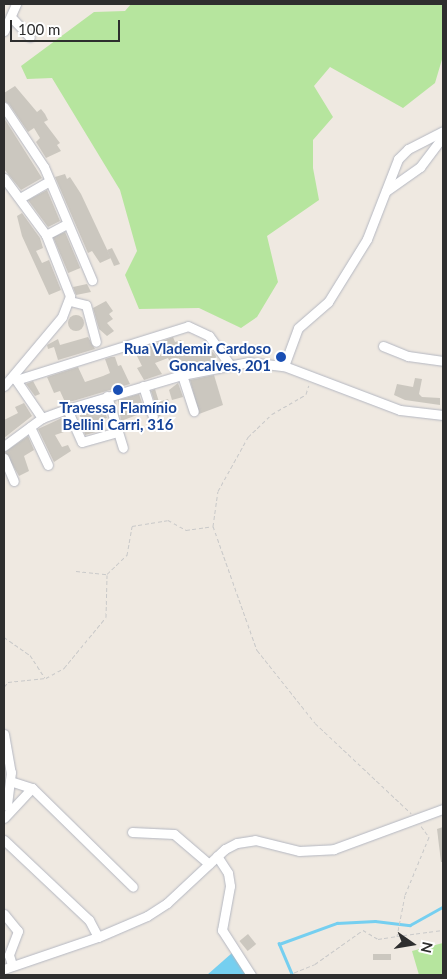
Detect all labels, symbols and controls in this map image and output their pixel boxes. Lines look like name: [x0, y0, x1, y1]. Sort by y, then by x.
scale bar: [12, 10, 122, 42]
text: 100 m: [18, 20, 60, 38]
place label: Rua Vlademir Cardoso Goncalves, 201: [123, 339, 271, 374]
marker: Rua Vlademir Cardoso Goncalves, 201: [275, 351, 287, 363]
marker: Travessa Flamínio Bellini Carri, 316: [112, 384, 124, 396]
place label: Travessa Flamínio Bellini Carri, 316: [59, 398, 177, 433]
north arrow: [387, 919, 437, 969]
text: N: [418, 940, 437, 955]

